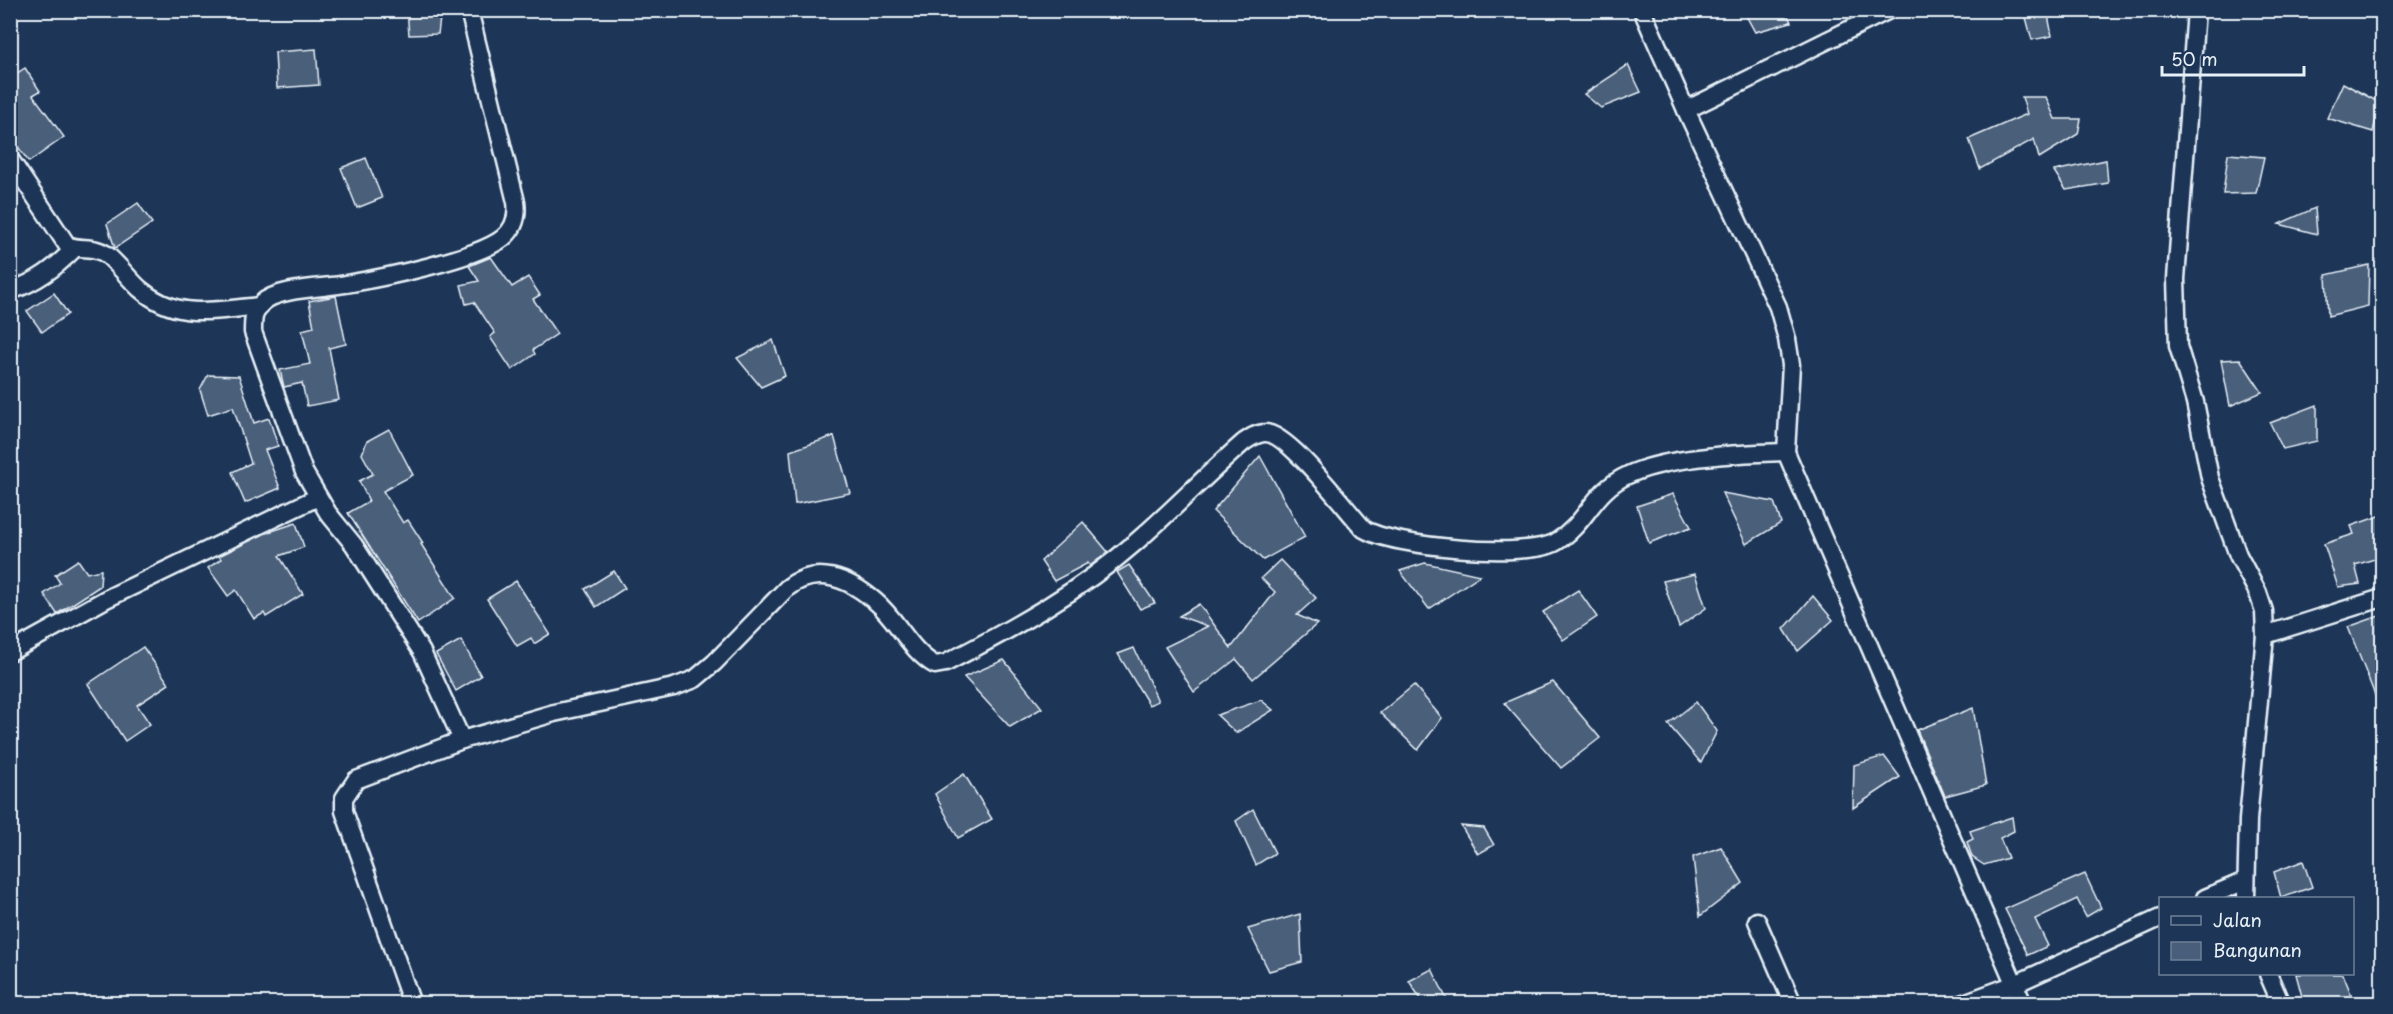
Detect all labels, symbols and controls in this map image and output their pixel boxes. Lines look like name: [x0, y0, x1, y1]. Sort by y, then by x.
scale bar: [2162, 39, 2304, 77]
text: 50 m: [2171, 45, 2218, 72]
legend: [2159, 897, 2354, 975]
text: Jalan: [2213, 906, 2262, 933]
text: Bangunan: [2213, 936, 2302, 963]

